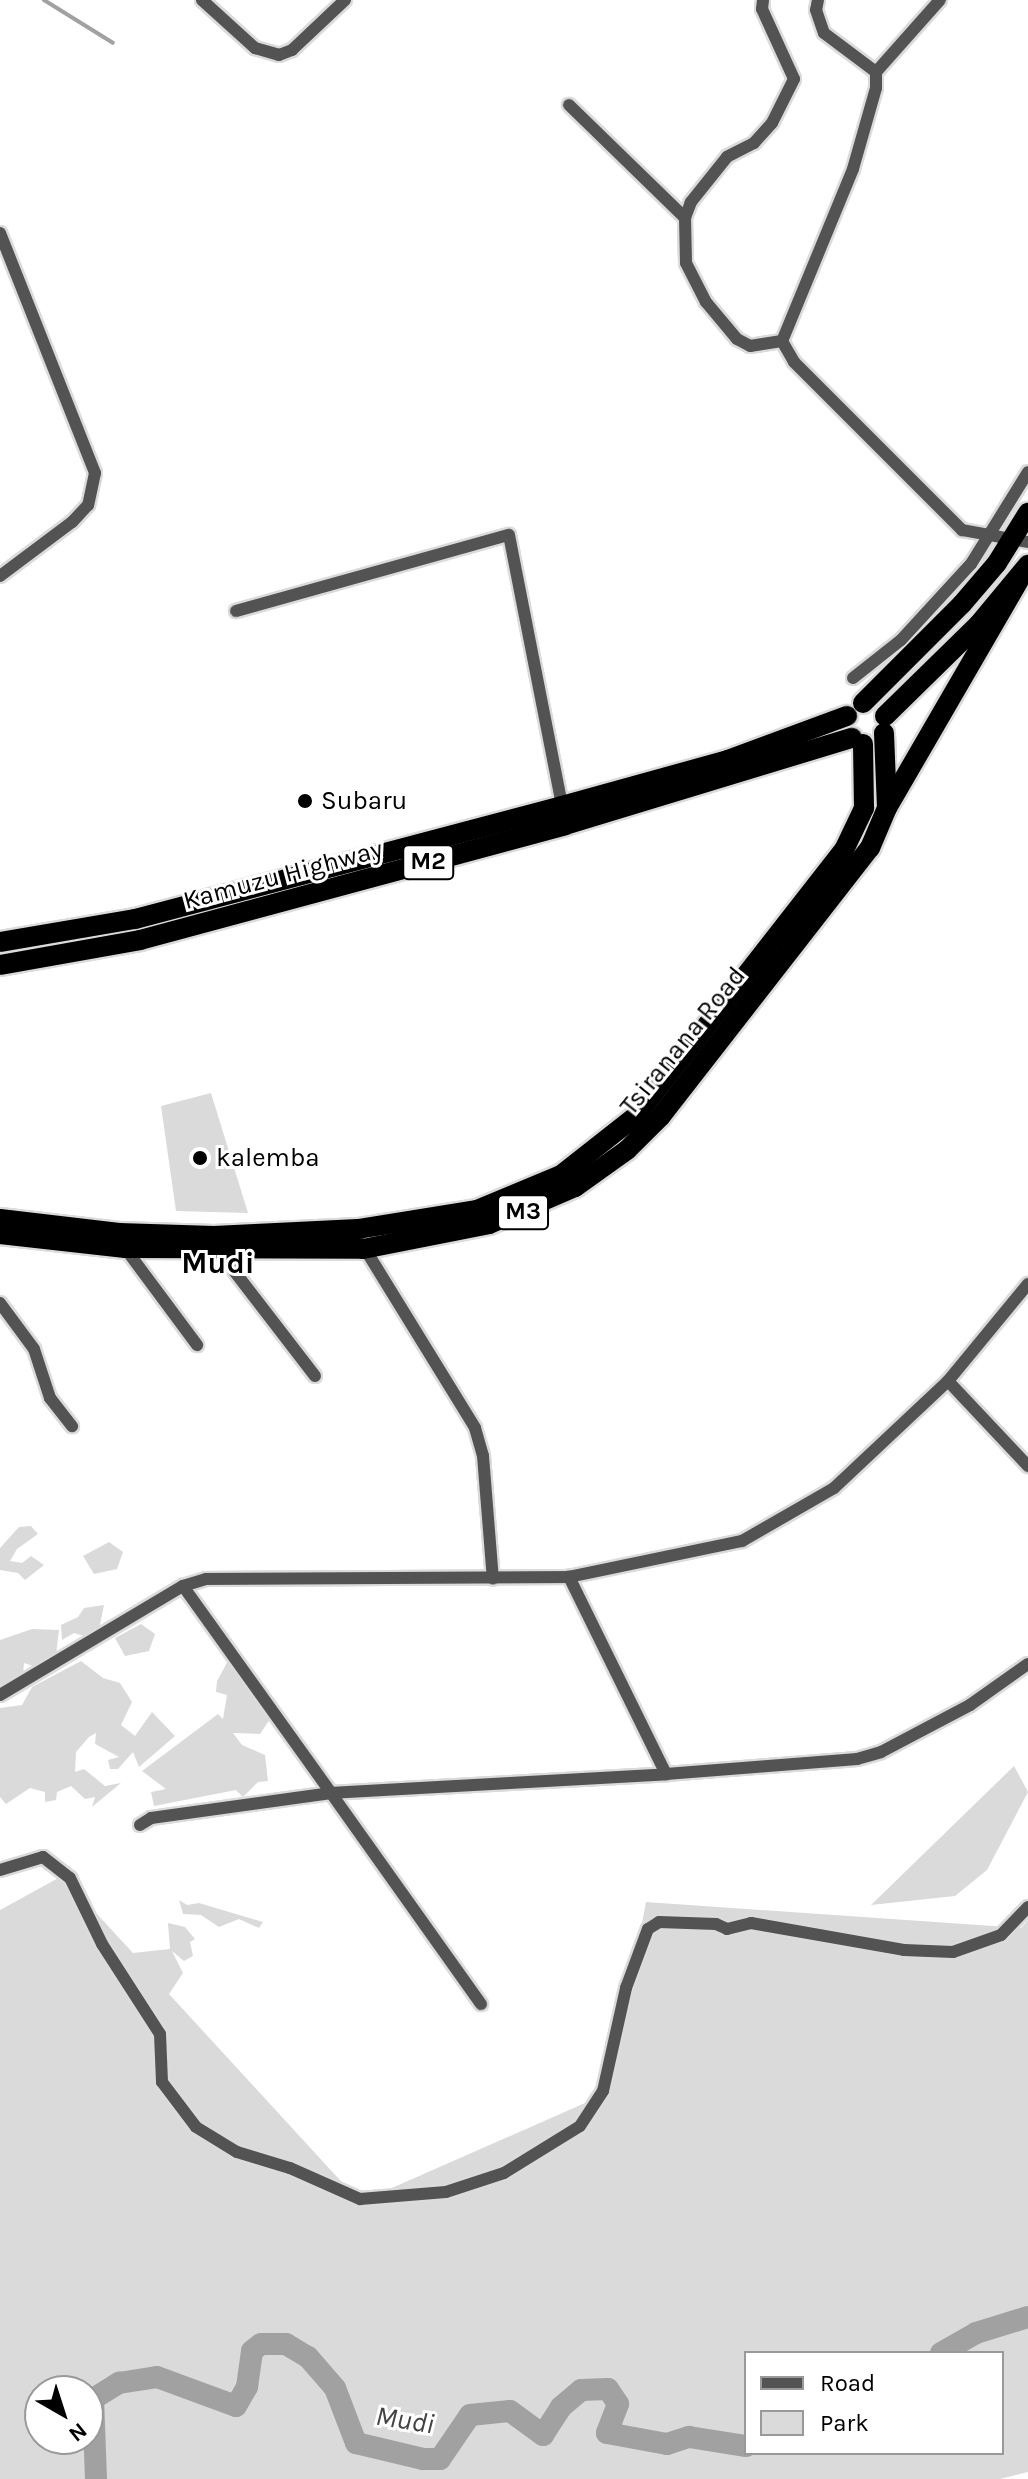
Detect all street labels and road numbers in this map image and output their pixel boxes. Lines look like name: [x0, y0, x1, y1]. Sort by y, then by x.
street label: Kamuzu Highway: [180, 833, 386, 917]
road number: M2: [402, 842, 454, 882]
street label: Tsiranana Road: [614, 961, 752, 1121]
road number: M3: [497, 1192, 549, 1232]

